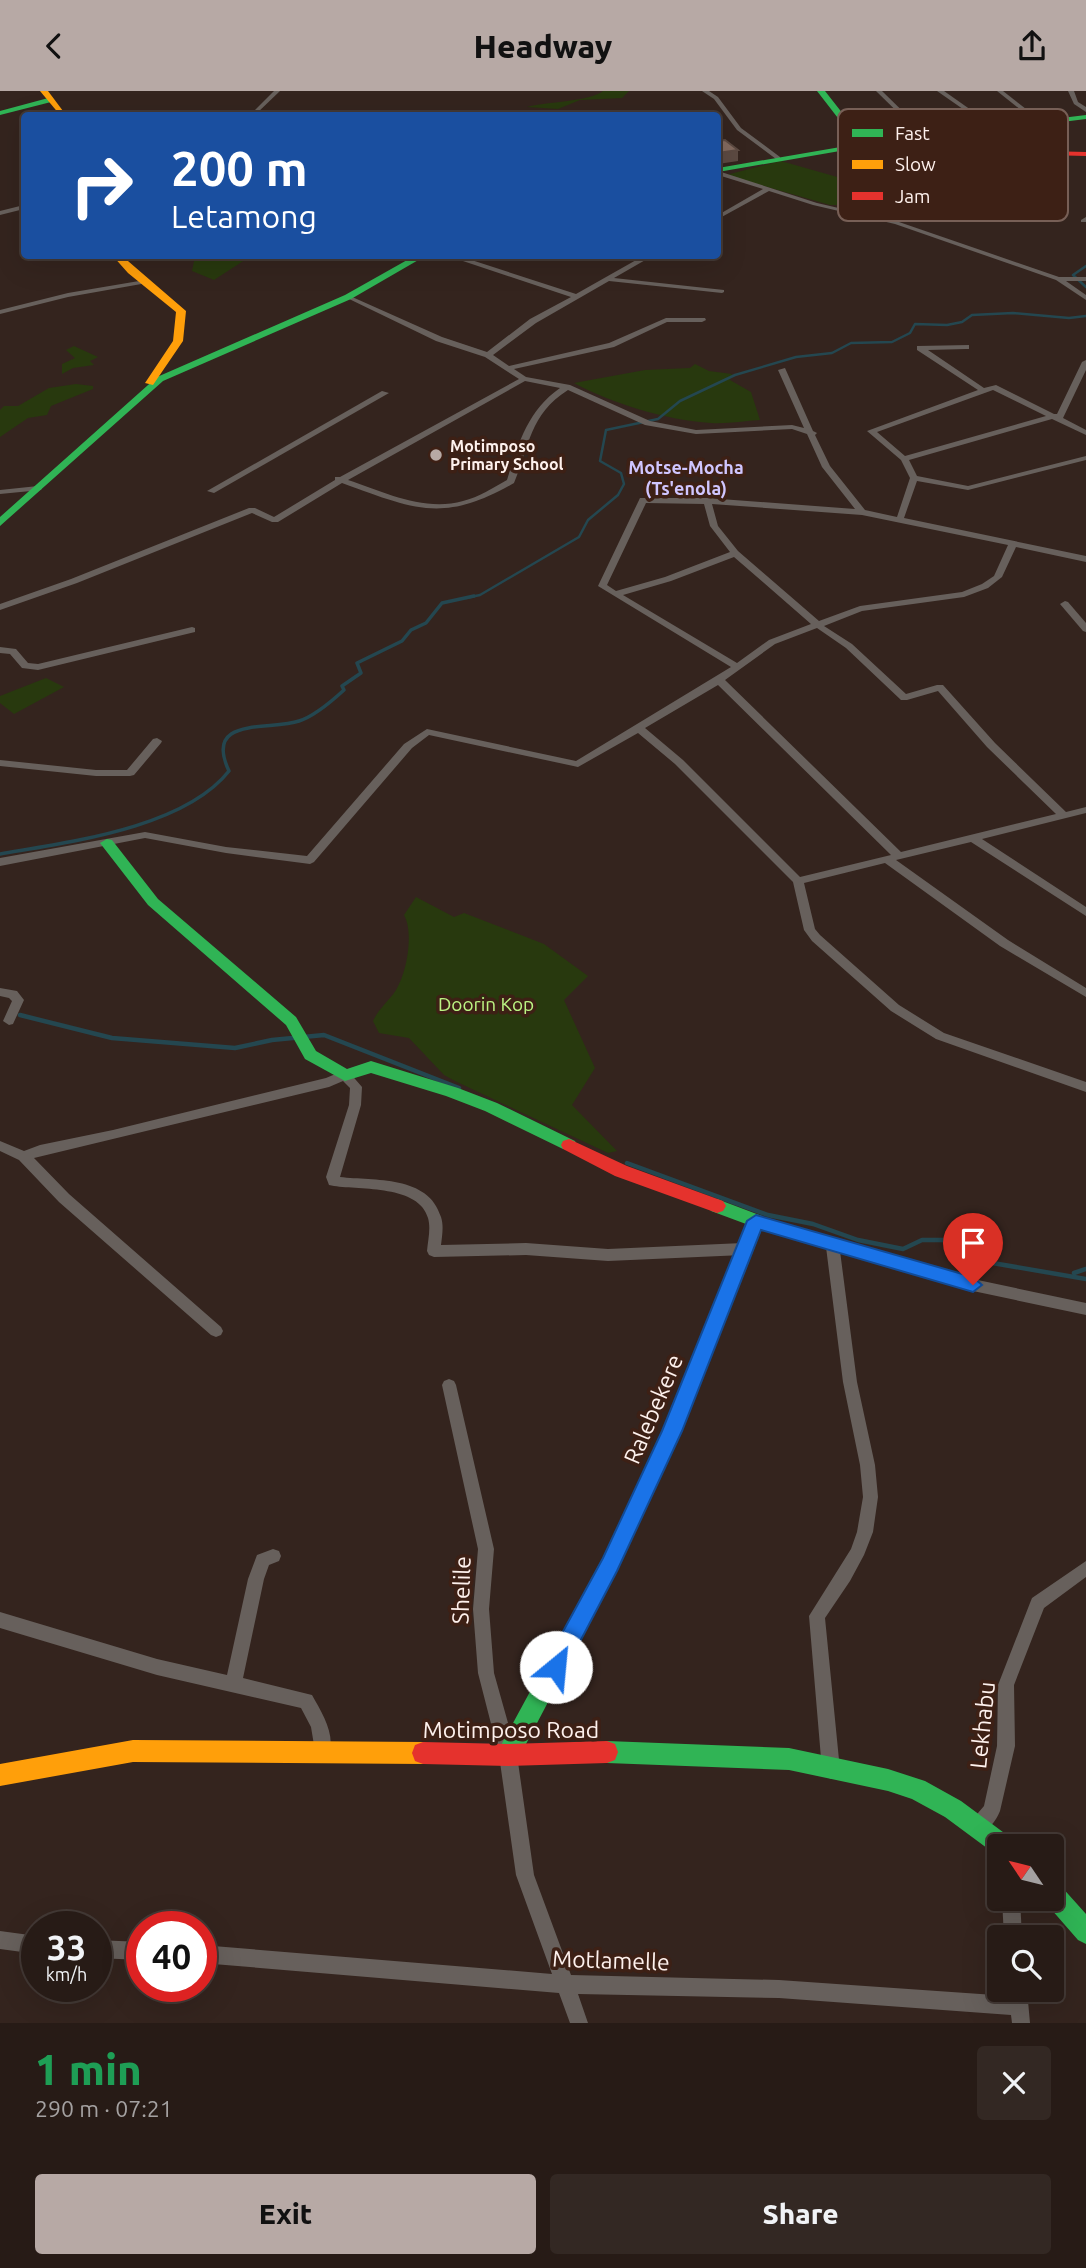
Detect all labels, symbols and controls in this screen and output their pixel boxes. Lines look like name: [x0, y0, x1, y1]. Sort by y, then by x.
icon: back: [35, 27, 73, 65]
icon: share: [1013, 27, 1051, 65]
text: Headway: [474, 28, 612, 64]
legend: [838, 109, 1068, 221]
text: Fast: [895, 122, 930, 144]
icon: right: [56, 140, 147, 231]
text: 200 m: [171, 140, 308, 195]
text: Slow: [895, 153, 936, 175]
text: Jam: [895, 185, 931, 207]
text: Letamong: [171, 198, 317, 234]
place label: Motimposo Primary School: [450, 437, 564, 473]
marker: Motimposo Primary School: [428, 447, 444, 463]
district label: Motse-Mocha (Ts'enola): [628, 457, 744, 499]
park label: Doorin Kop: [438, 993, 534, 1015]
pin: [943, 1213, 1003, 1285]
icon: arrive: [954, 1224, 992, 1262]
street label: Ralebekere: [619, 1351, 687, 1467]
street label: Shelile: [447, 1555, 475, 1625]
position arrow: [519, 1630, 593, 1704]
street label: Lekhabu: [965, 1680, 999, 1770]
street label: Motimposo Road: [423, 1717, 599, 1742]
north arrow: [987, 1834, 1064, 1911]
map controls: [987, 1834, 1064, 2002]
speed limit sign: 40: [126, 1911, 217, 2002]
button: search: [987, 1925, 1064, 2002]
text: 33: [47, 1927, 86, 1967]
street label: Motlamelle: [552, 1945, 670, 1975]
text: km/h: [46, 1964, 87, 1984]
text: 1 min: [35, 2046, 142, 2093]
button: close: [977, 2046, 1051, 2120]
text: 290 m · 07:21: [35, 2096, 173, 2121]
button: Exit: [35, 2174, 536, 2254]
button: Share: [550, 2174, 1051, 2254]

